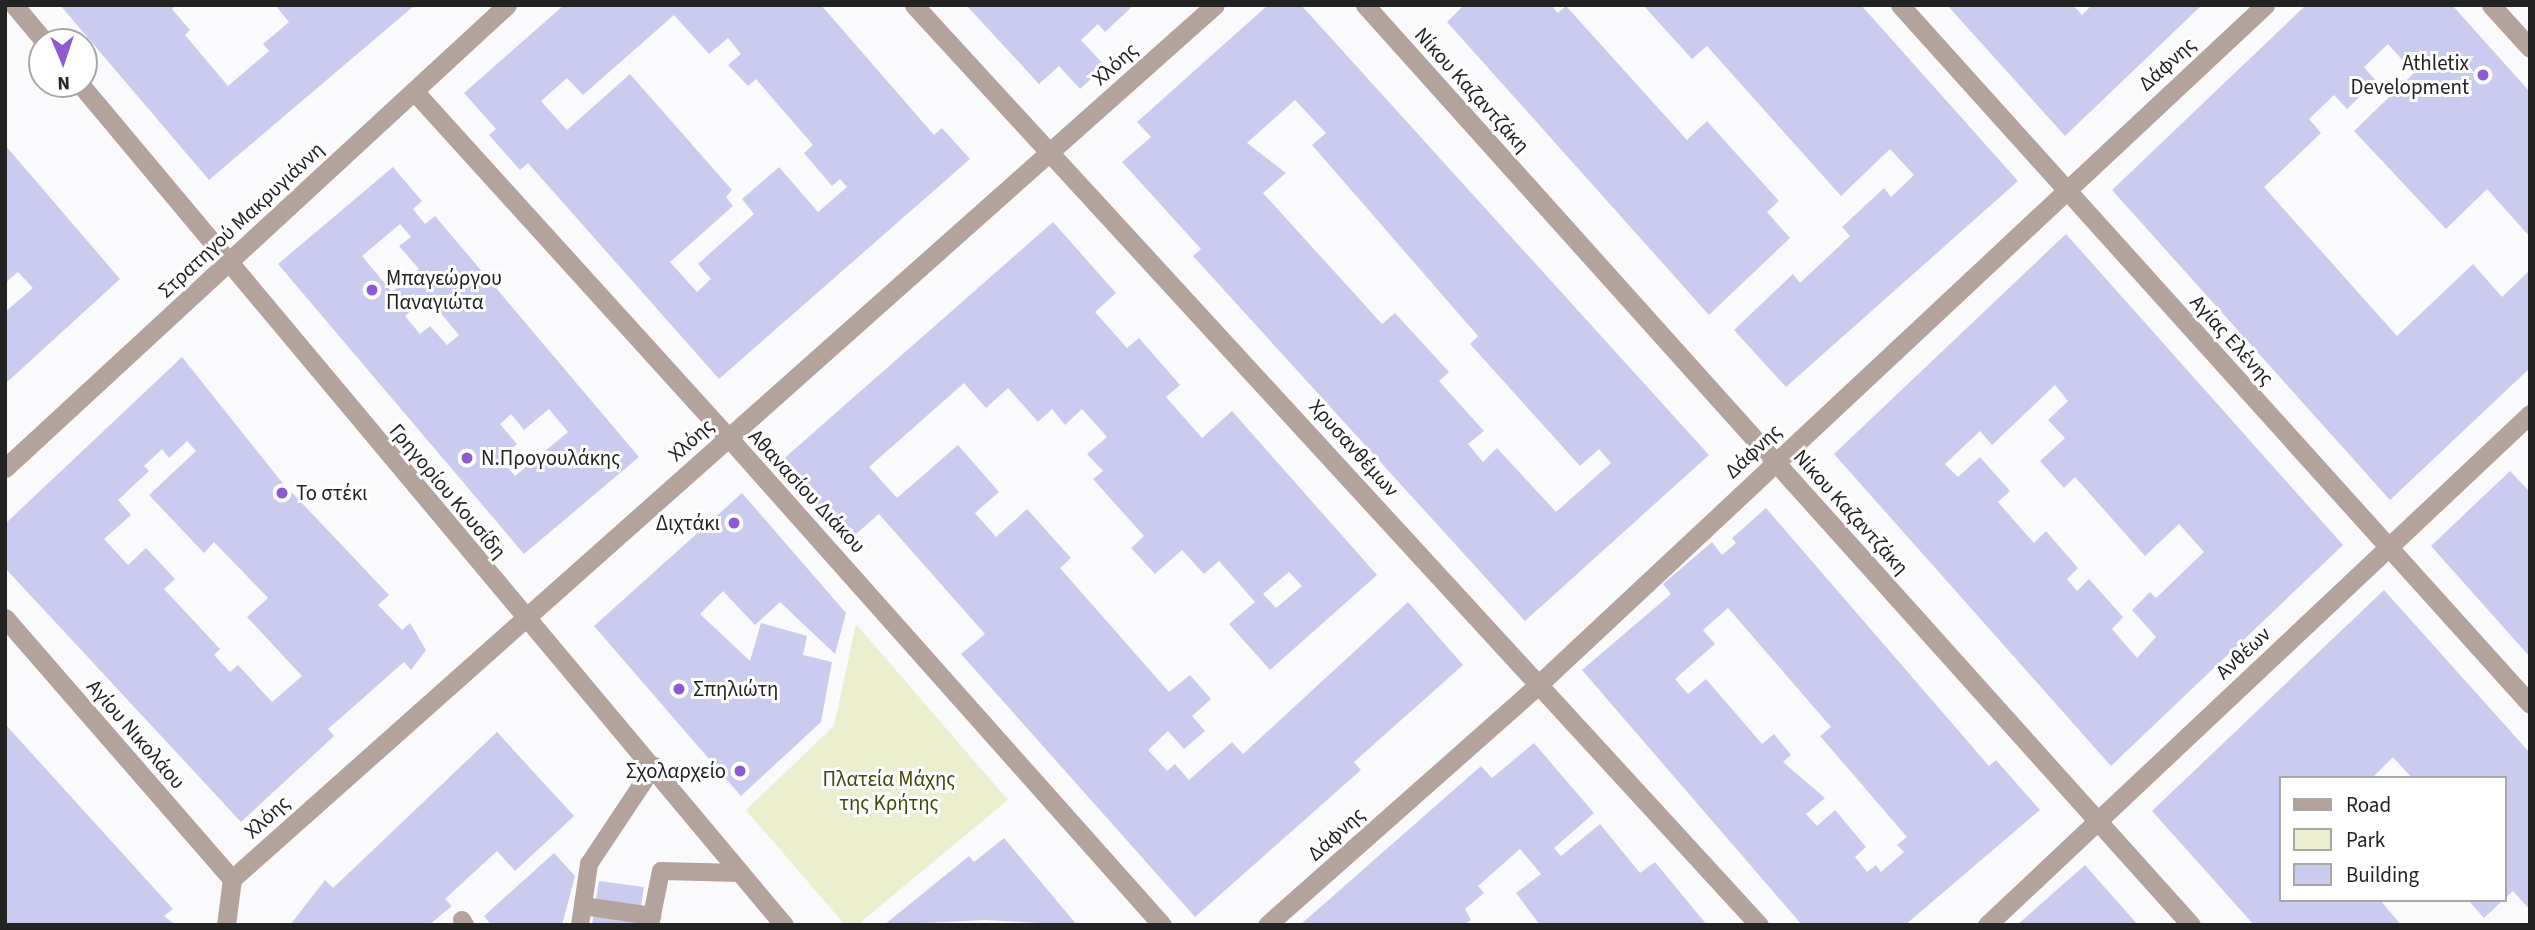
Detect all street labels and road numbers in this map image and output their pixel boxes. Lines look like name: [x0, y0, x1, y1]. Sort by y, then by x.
street label: Νίκου Καζαντζάκη: [1409, 22, 1535, 158]
street label: Δάφνης: [2133, 32, 2201, 96]
street label: Χλόης: [1087, 37, 1143, 91]
street label: Στρατηγού Μακρυγιάννη: [153, 137, 329, 303]
street label: Αγίας Ελένης: [2185, 290, 2279, 390]
street label: Χρυσανθέμων: [1304, 394, 1404, 502]
street label: Χλόης: [663, 413, 719, 467]
street label: Γρηγορίου Κουσίδη: [384, 418, 512, 564]
street label: Δάφνης: [1719, 418, 1787, 484]
street label: Αθανασίου Διάκου: [743, 424, 871, 558]
street label: Νίκου Καζαντζάκη: [1788, 444, 1914, 580]
street label: Ανθέων: [2210, 621, 2276, 685]
street label: Αγίου Νικολάου: [82, 674, 190, 794]
street label: Χλόης: [239, 790, 295, 844]
street label: Δάφνης: [1302, 802, 1370, 866]

